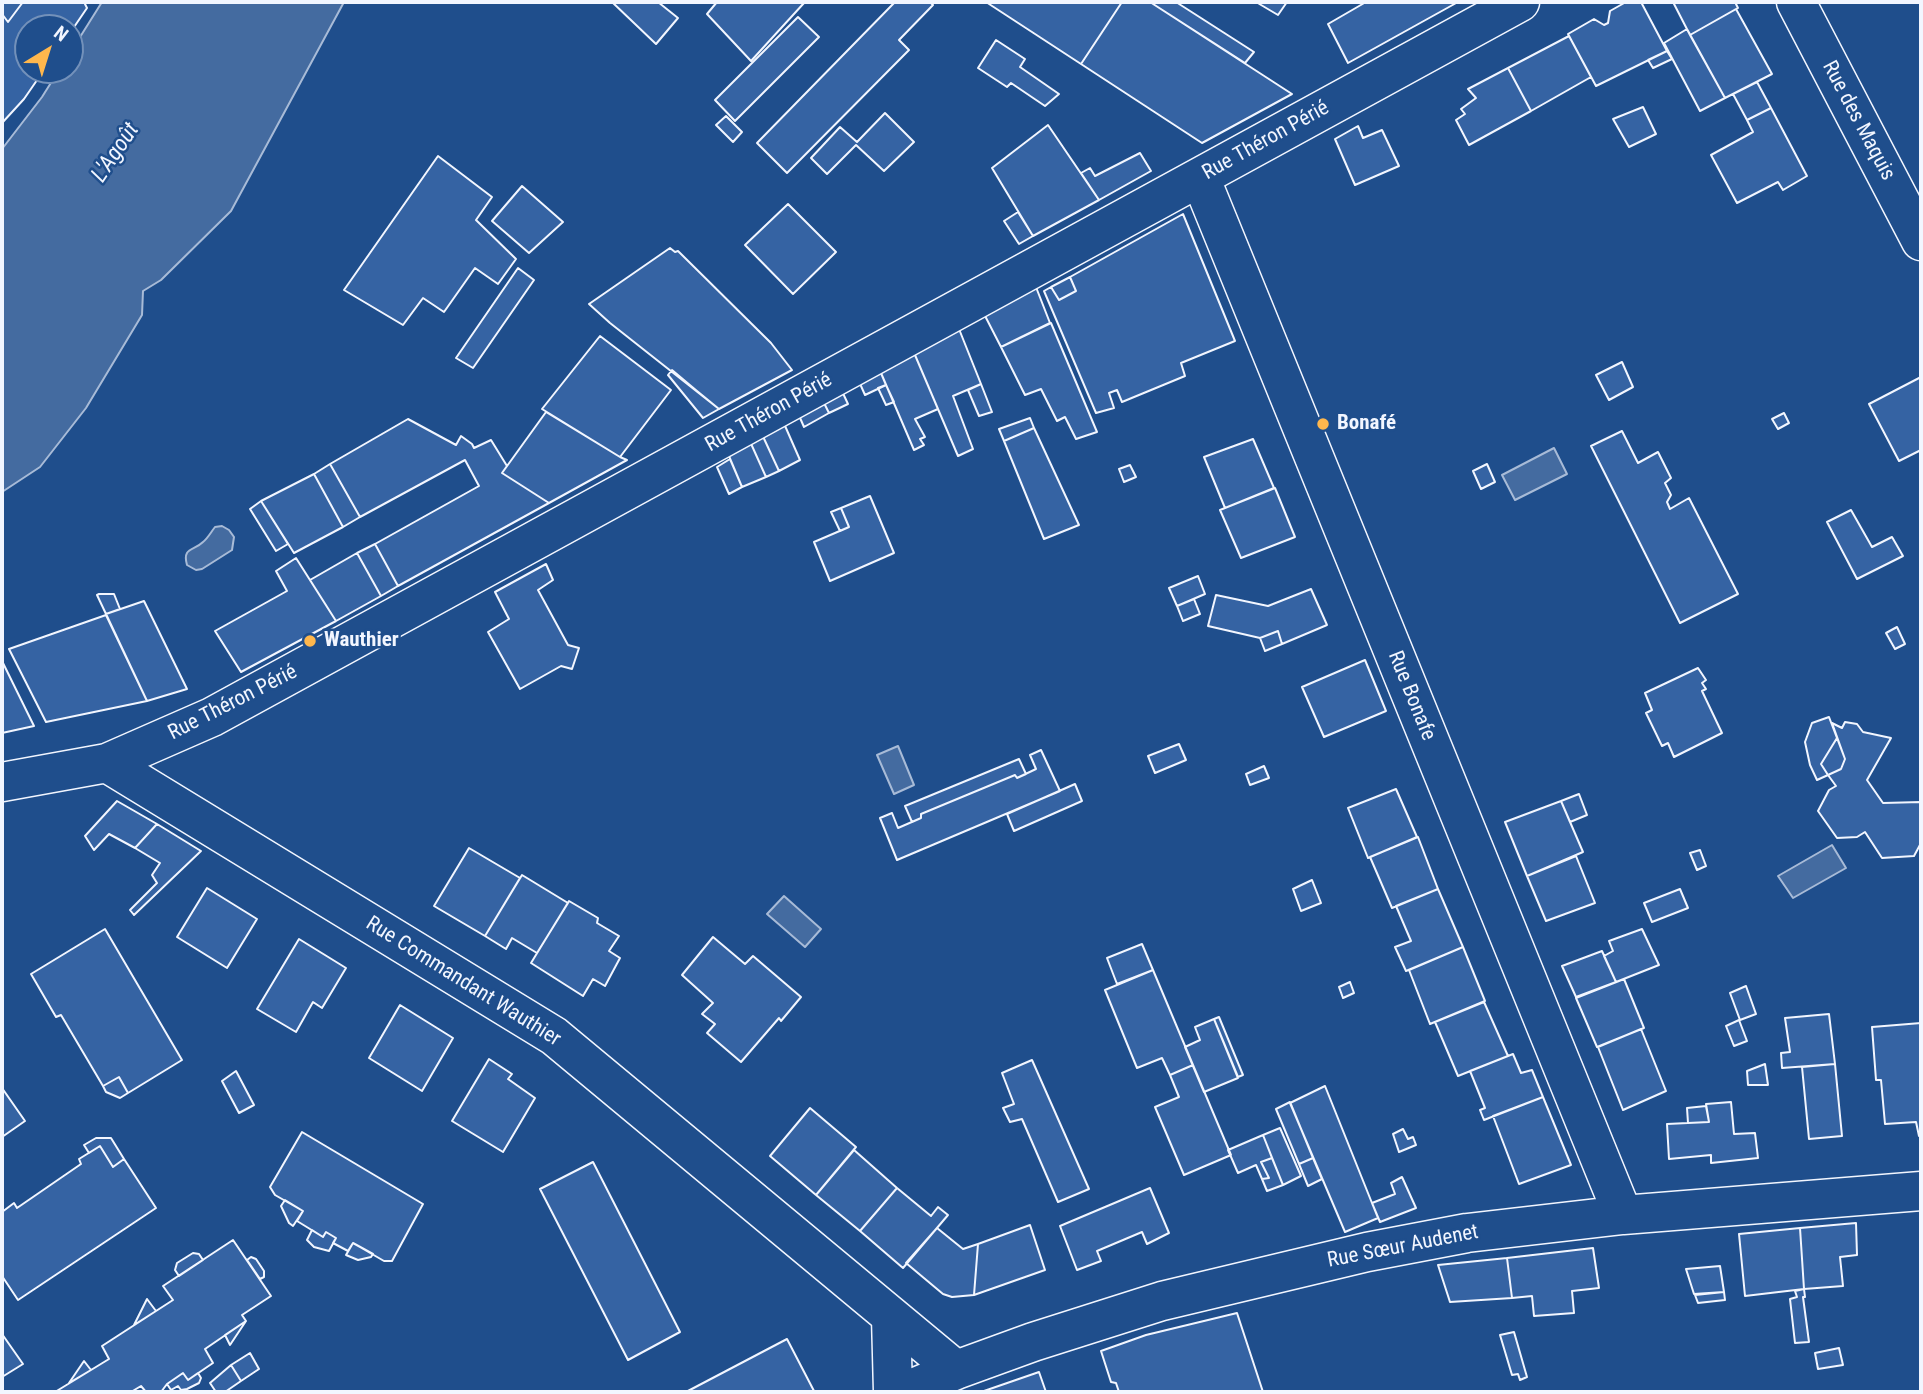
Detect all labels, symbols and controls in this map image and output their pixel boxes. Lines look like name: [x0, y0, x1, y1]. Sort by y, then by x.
north arrow: [14, 14, 84, 84]
text: N: [49, 21, 73, 46]
street label: Rue des Maquis: [1816, 57, 1900, 185]
street label: Rue Théron Périé: [1198, 96, 1334, 186]
water label: L'Agoût: [86, 118, 146, 188]
street label: Rue Théron Périé: [701, 368, 837, 458]
place label: Bonafé: [1337, 411, 1396, 437]
marker: Bonafé: [1315, 416, 1331, 432]
place label: Wauthier: [324, 628, 399, 654]
marker: Wauthier: [302, 633, 318, 649]
street label: Rue Bonafe: [1382, 647, 1440, 745]
street label: Rue Théron Périé: [164, 660, 302, 746]
street label: Rue Commandant Wauthier: [361, 912, 565, 1052]
street label: Rue Sœur Audenet: [1325, 1220, 1481, 1274]

